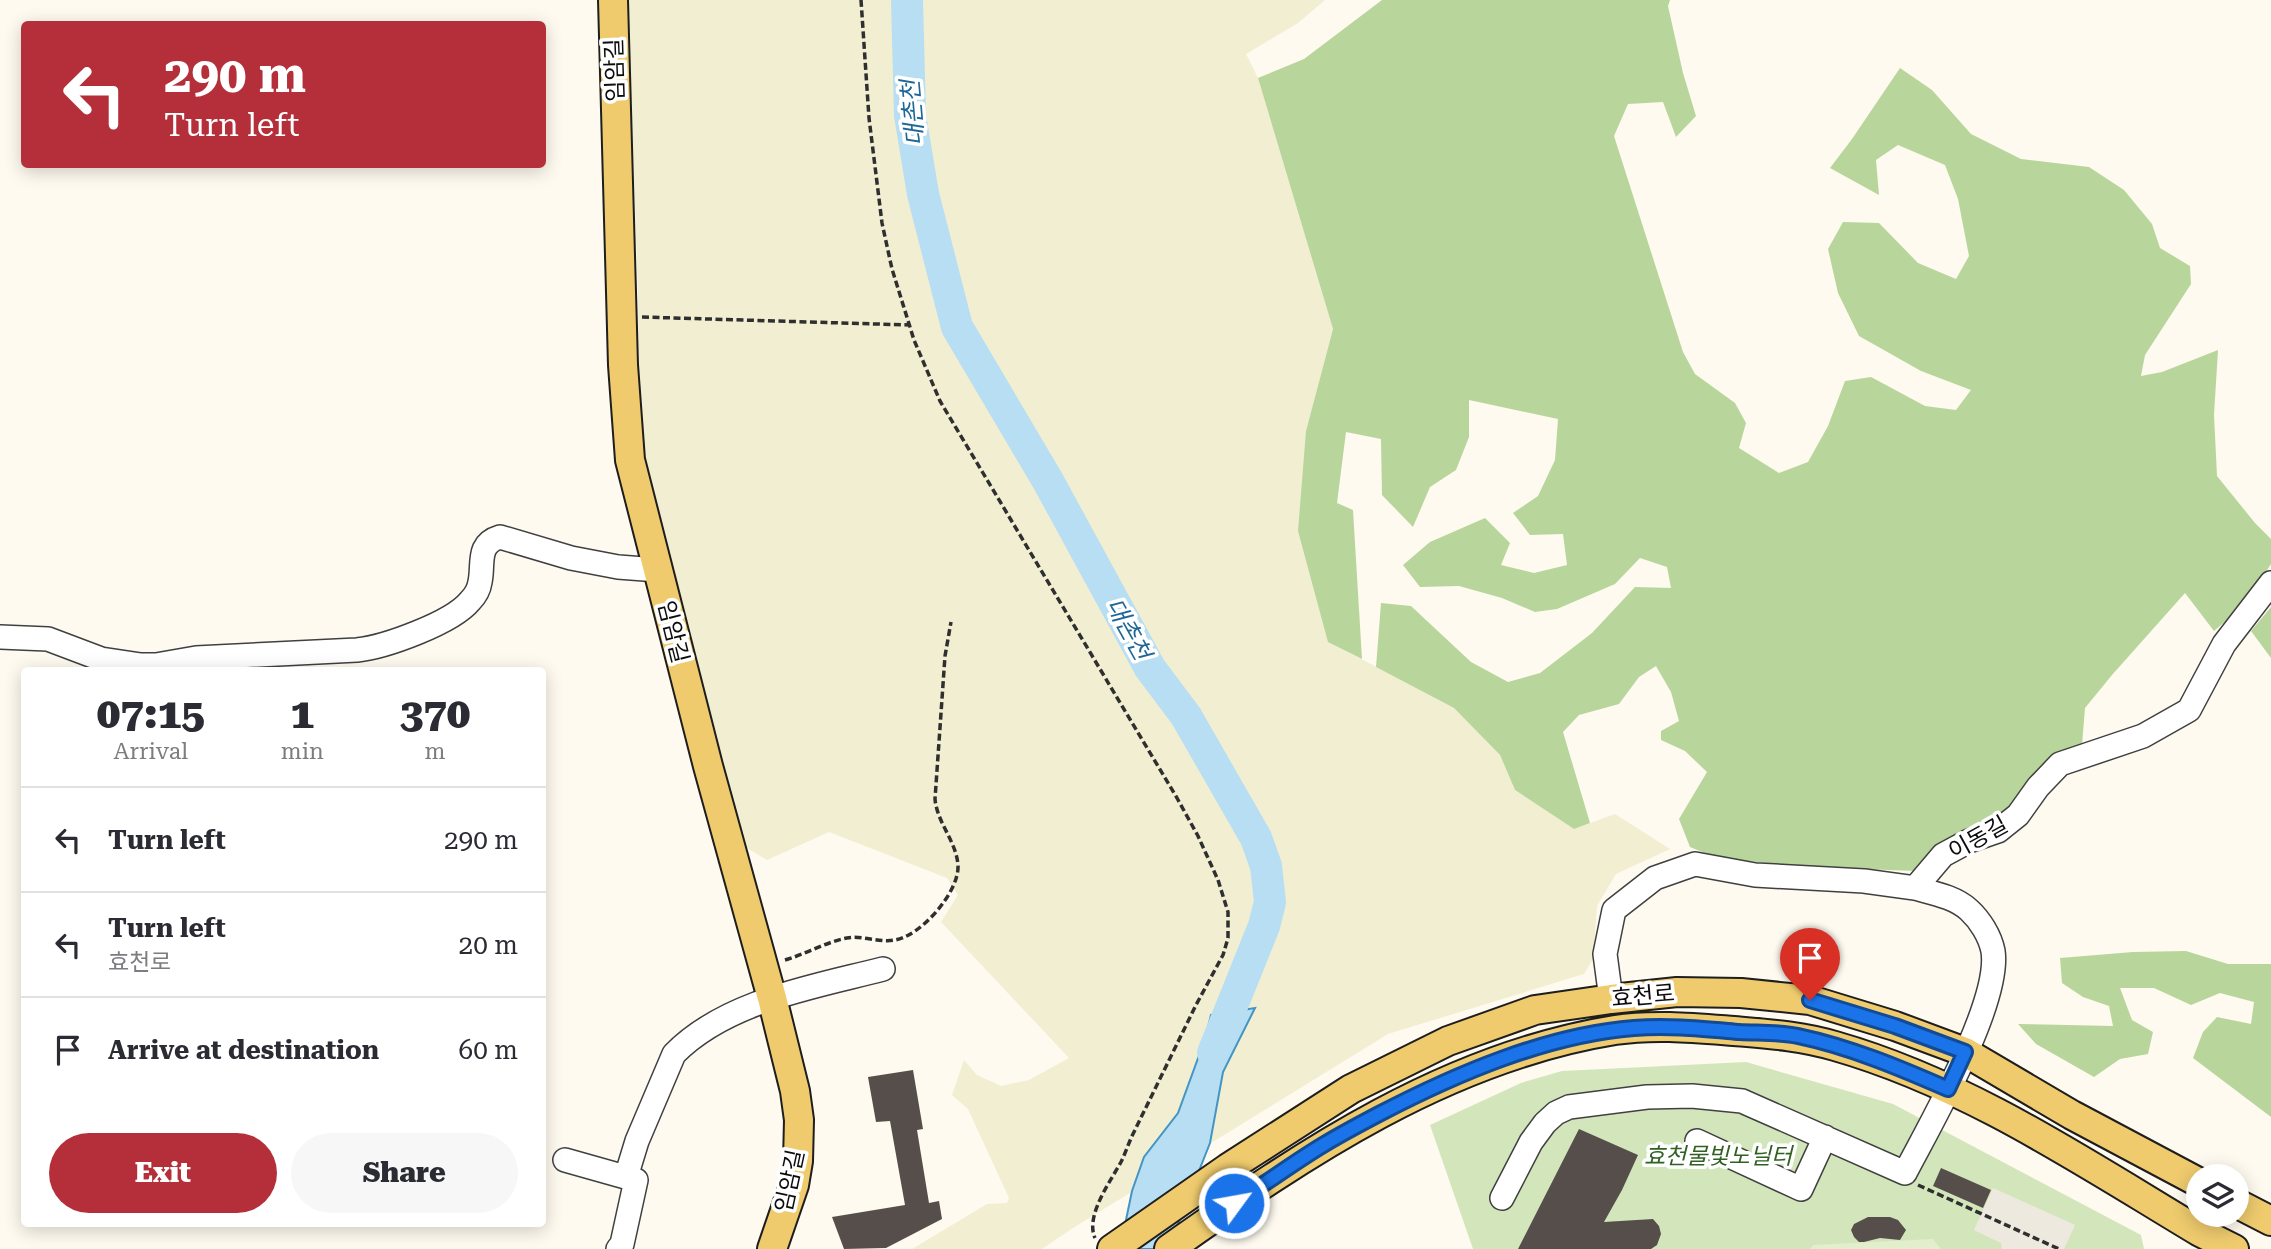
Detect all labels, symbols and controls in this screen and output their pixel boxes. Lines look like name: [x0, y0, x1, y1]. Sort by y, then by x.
street label: 임암길: [600, 38, 630, 102]
text: 290 m: [164, 47, 306, 104]
icon: left: [49, 49, 140, 140]
water label: 대촌천: [896, 76, 930, 147]
text: Turn left: [164, 106, 299, 144]
water label: 대촌천: [1100, 593, 1158, 667]
street label: 임암길: [652, 598, 694, 666]
text: 07:15: [97, 689, 205, 738]
text: 1: [290, 689, 314, 738]
text: 370: [400, 689, 470, 738]
text: Arrival: [113, 738, 188, 765]
text: min: [281, 738, 324, 765]
text: m: [424, 738, 445, 765]
street label: 이동길: [1944, 811, 2012, 865]
icon: left: [49, 821, 87, 859]
text: Turn left: [108, 825, 226, 855]
text: 290 m: [444, 825, 518, 855]
text: Turn left: [108, 913, 226, 943]
icon: left: [49, 926, 87, 964]
pin: [1780, 928, 1840, 1000]
text: 20 m: [459, 930, 518, 960]
icon: arrive: [1791, 939, 1829, 977]
text: 효천로: [108, 949, 171, 976]
street label: 효천로: [1610, 980, 1676, 1012]
icon: arrive: [49, 1031, 87, 1069]
text: Arrive at destination: [108, 1035, 379, 1065]
text: 60 m: [459, 1035, 518, 1065]
button: Exit: [49, 1133, 277, 1213]
button: Share: [291, 1133, 518, 1213]
park label: 효천물빛노닐터: [1644, 1143, 1795, 1170]
street label: 임암길: [770, 1147, 810, 1215]
map controls: [2186, 1164, 2249, 1227]
button: layers: [2186, 1164, 2249, 1227]
position arrow: [1197, 1166, 1271, 1240]

